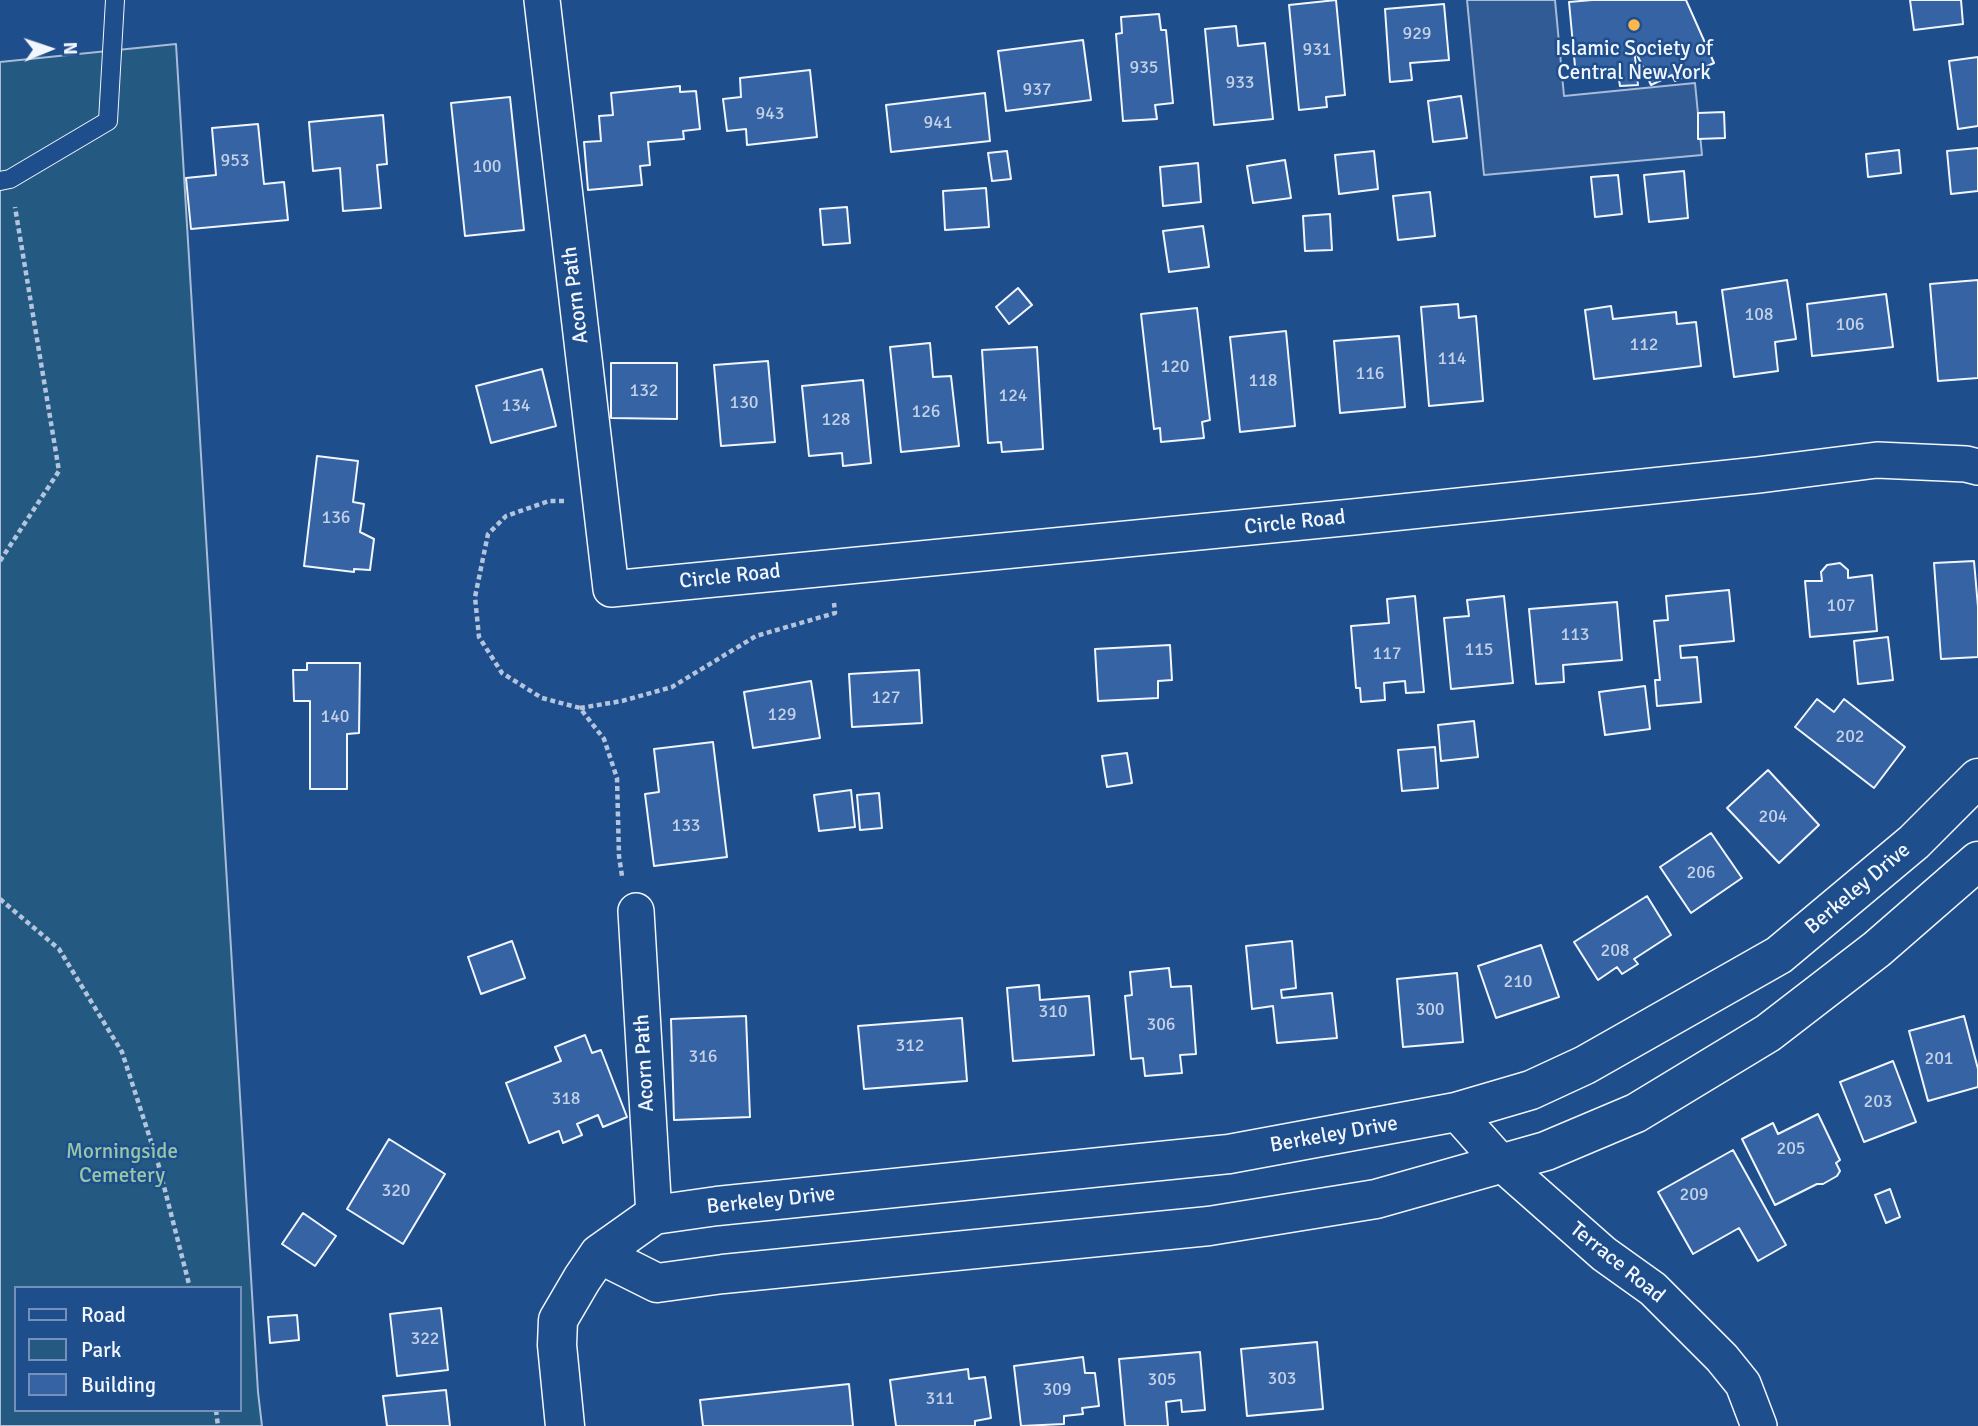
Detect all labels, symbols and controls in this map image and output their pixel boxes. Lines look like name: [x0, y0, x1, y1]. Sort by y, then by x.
north arrow: [14, 14, 84, 84]
marker: Islamic Society of Central New York: [1626, 17, 1642, 33]
house number: 929: [1402, 23, 1432, 45]
place label: Islamic Society of Central New York: [1555, 36, 1713, 86]
house number: 931: [1302, 39, 1332, 61]
text: N: [58, 41, 82, 55]
house number: 935: [1129, 57, 1159, 79]
house number: 933: [1225, 72, 1255, 94]
house number: 937: [1022, 79, 1052, 101]
house number: 943: [755, 103, 785, 125]
house number: 941: [923, 112, 953, 134]
house number: 953: [220, 150, 250, 172]
house number: 100: [472, 156, 502, 178]
street label: Acorn Path: [558, 245, 594, 345]
house number: 108: [1744, 304, 1774, 326]
house number: 106: [1835, 314, 1865, 336]
house number: 112: [1629, 334, 1659, 356]
house number: 114: [1437, 348, 1467, 370]
house number: 120: [1160, 356, 1190, 378]
house number: 116: [1355, 363, 1385, 385]
house number: 118: [1248, 370, 1278, 392]
house number: 132: [629, 380, 659, 402]
house number: 124: [998, 385, 1028, 407]
house number: 130: [729, 392, 759, 414]
house number: 134: [501, 395, 531, 417]
house number: 126: [911, 401, 941, 423]
house number: 128: [821, 409, 851, 431]
street label: Circle Road: [1243, 505, 1347, 541]
house number: 136: [321, 507, 351, 529]
street label: Circle Road: [678, 559, 782, 595]
house number: 107: [1826, 595, 1856, 617]
house number: 113: [1560, 624, 1590, 646]
house number: 115: [1464, 639, 1494, 661]
house number: 117: [1372, 643, 1402, 665]
house number: 127: [871, 687, 901, 709]
house number: 129: [767, 704, 797, 726]
house number: 140: [320, 706, 350, 728]
house number: 202: [1835, 726, 1865, 748]
house number: 204: [1758, 806, 1788, 828]
house number: 133: [671, 815, 701, 837]
street label: Berkeley Drive: [1800, 838, 1916, 940]
house number: 206: [1686, 862, 1716, 884]
house number: 208: [1600, 940, 1630, 962]
house number: 210: [1503, 971, 1533, 993]
house number: 300: [1415, 999, 1445, 1021]
house number: 310: [1038, 1001, 1068, 1023]
street label: Acorn Path: [630, 1013, 660, 1113]
house number: 306: [1146, 1014, 1176, 1036]
house number: 312: [895, 1035, 925, 1057]
house number: 316: [688, 1046, 718, 1068]
house number: 201: [1924, 1048, 1954, 1070]
house number: 318: [551, 1088, 581, 1110]
house number: 203: [1863, 1091, 1893, 1113]
street label: Berkeley Drive: [1268, 1111, 1400, 1159]
house number: 205: [1776, 1138, 1806, 1160]
park label: Morningside Cemetery: [66, 1139, 178, 1189]
house number: 320: [381, 1180, 411, 1202]
street label: Berkeley Drive: [705, 1182, 837, 1220]
house number: 209: [1679, 1184, 1709, 1206]
street label: Terrace Road: [1564, 1217, 1670, 1309]
legend: [14, 1286, 242, 1412]
text: Road: [81, 1302, 126, 1328]
house number: 322: [410, 1328, 440, 1350]
text: Park: [81, 1337, 121, 1363]
house number: 303: [1267, 1368, 1297, 1390]
house number: 305: [1147, 1369, 1177, 1391]
text: Building: [81, 1372, 156, 1398]
house number: 309: [1042, 1379, 1072, 1401]
house number: 311: [925, 1388, 955, 1410]

